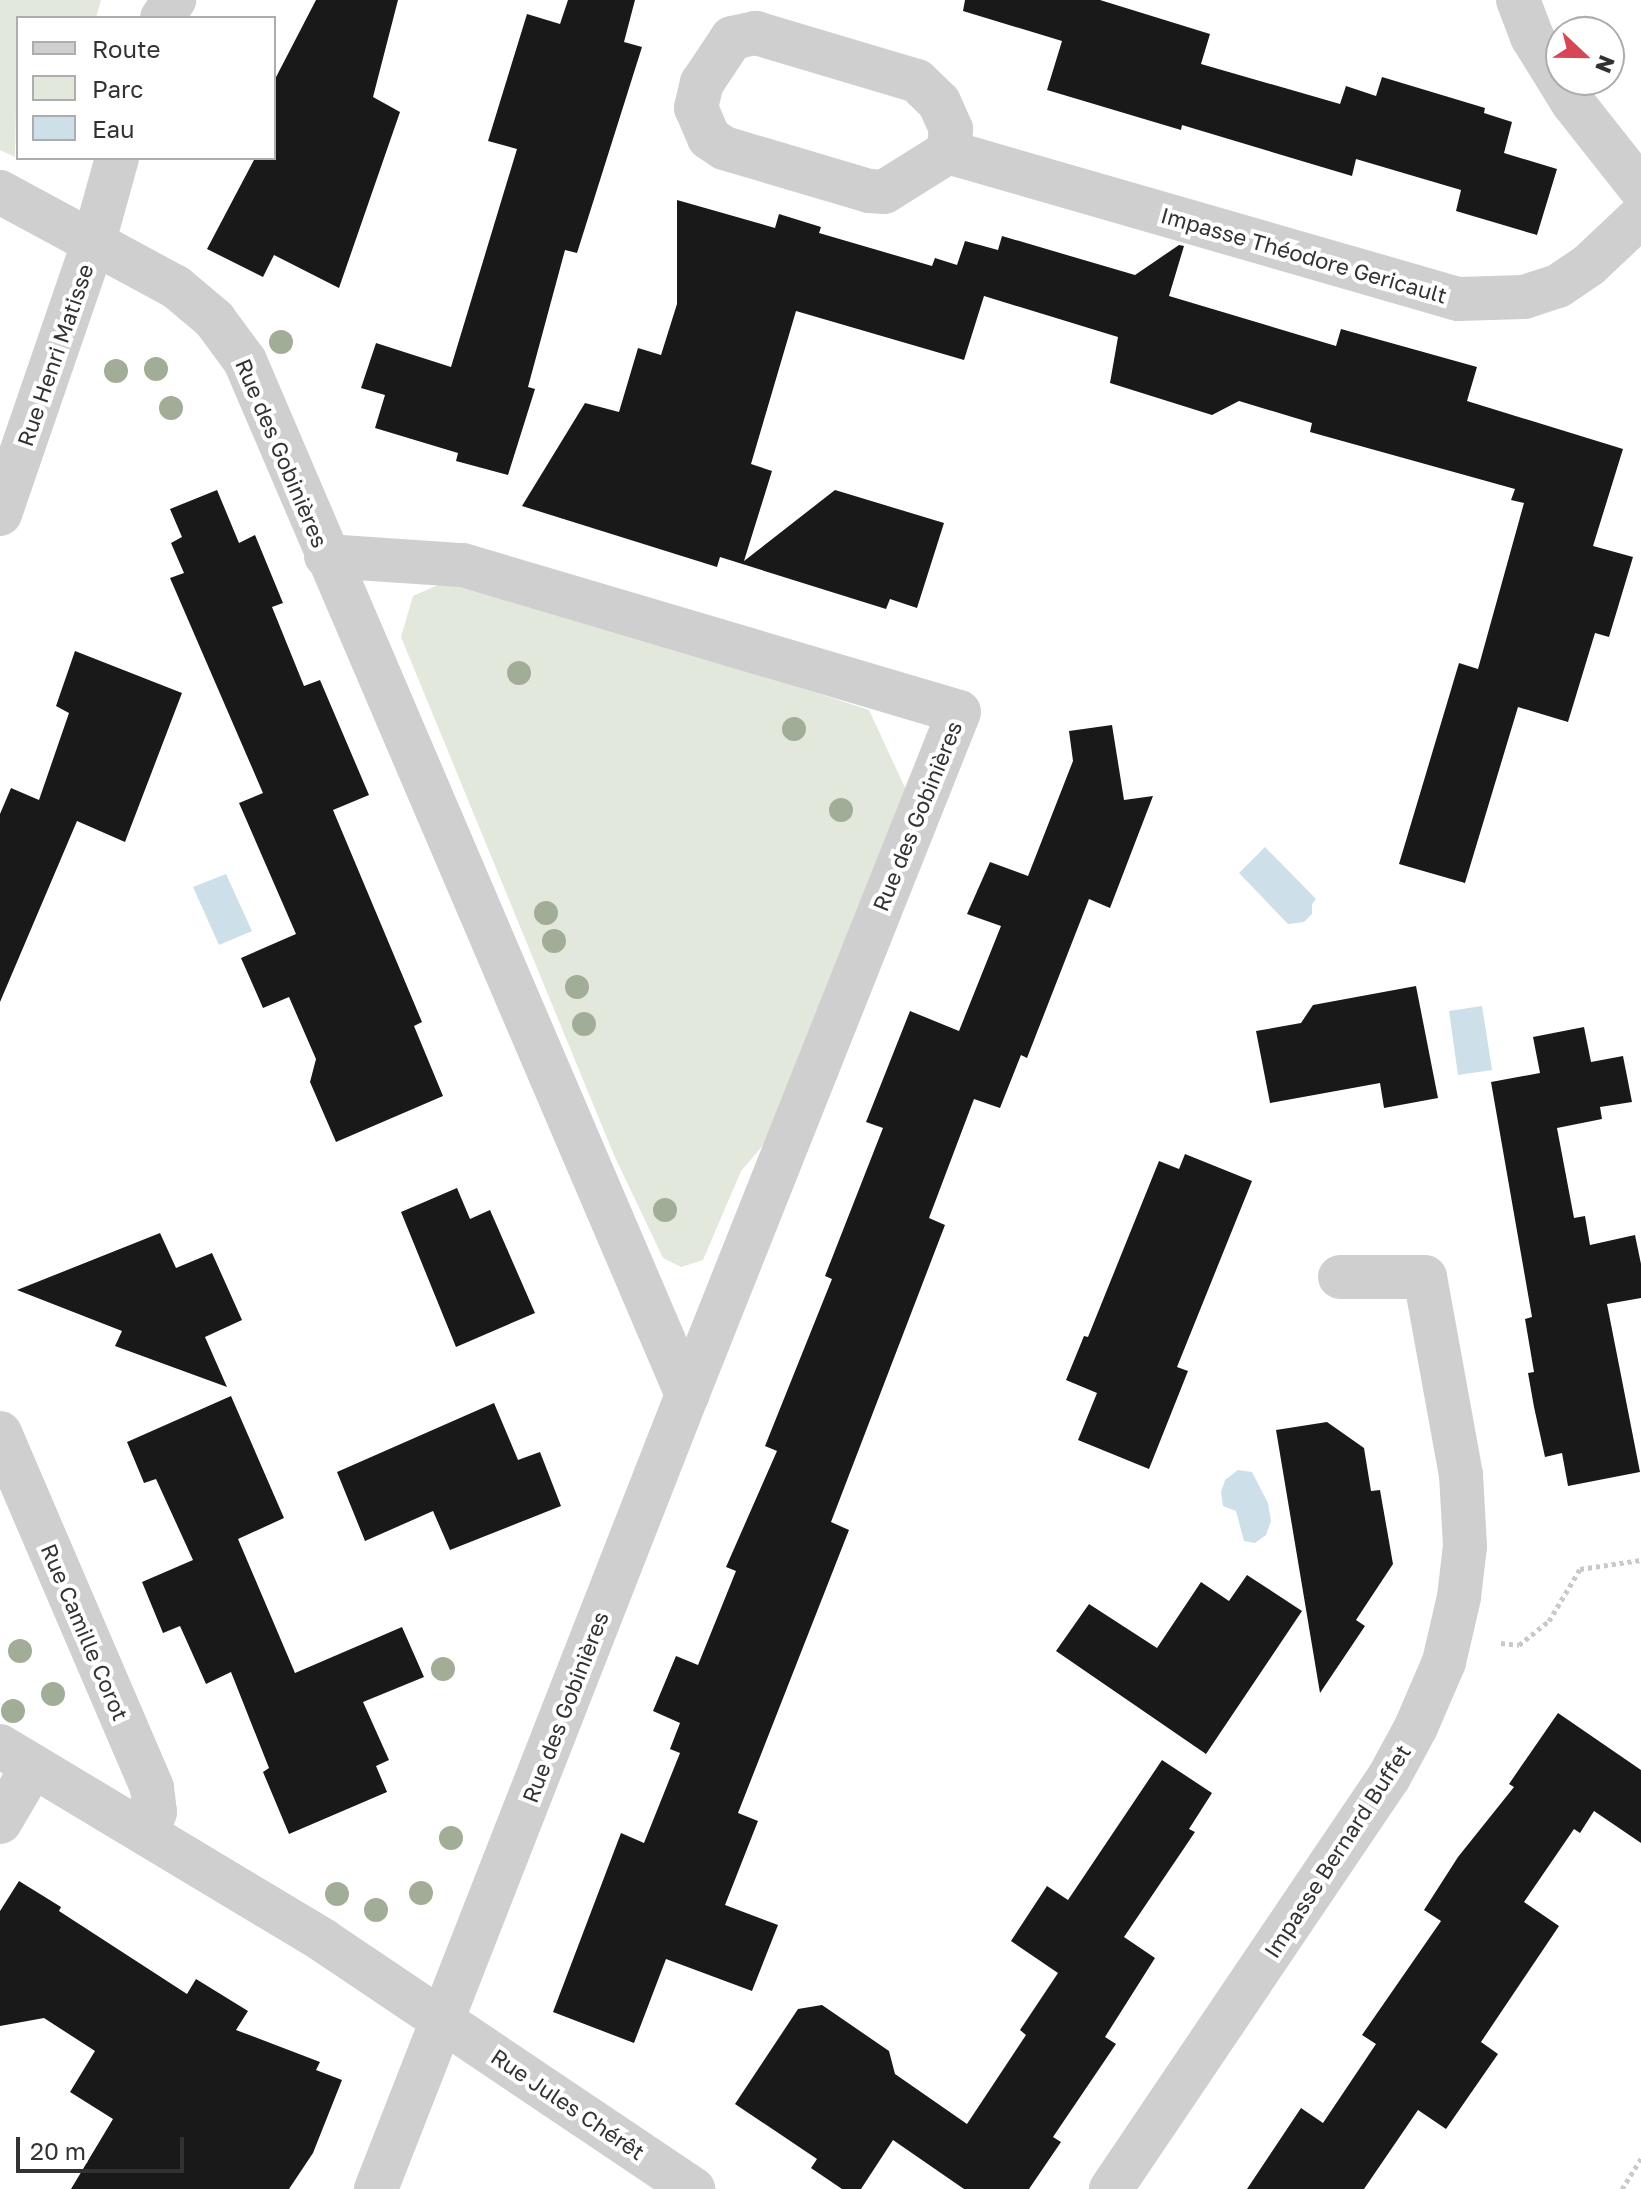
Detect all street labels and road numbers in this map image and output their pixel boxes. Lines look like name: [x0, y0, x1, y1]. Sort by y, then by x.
street label: Impasse Théodore Gericault: [1158, 201, 1450, 309]
street label: Rue Henri Matisse: [11, 260, 99, 450]
street label: Rue des Gobinières: [230, 355, 334, 551]
street label: Rue des Gobinières: [867, 717, 967, 915]
street label: Rue Camille Corot: [36, 1540, 134, 1724]
street label: Rue des Gobinières: [516, 1608, 614, 1806]
street label: Impasse Bernard Buffet: [1258, 1739, 1416, 1963]
street label: Rue Jules Chérêt: [486, 2043, 650, 2165]

